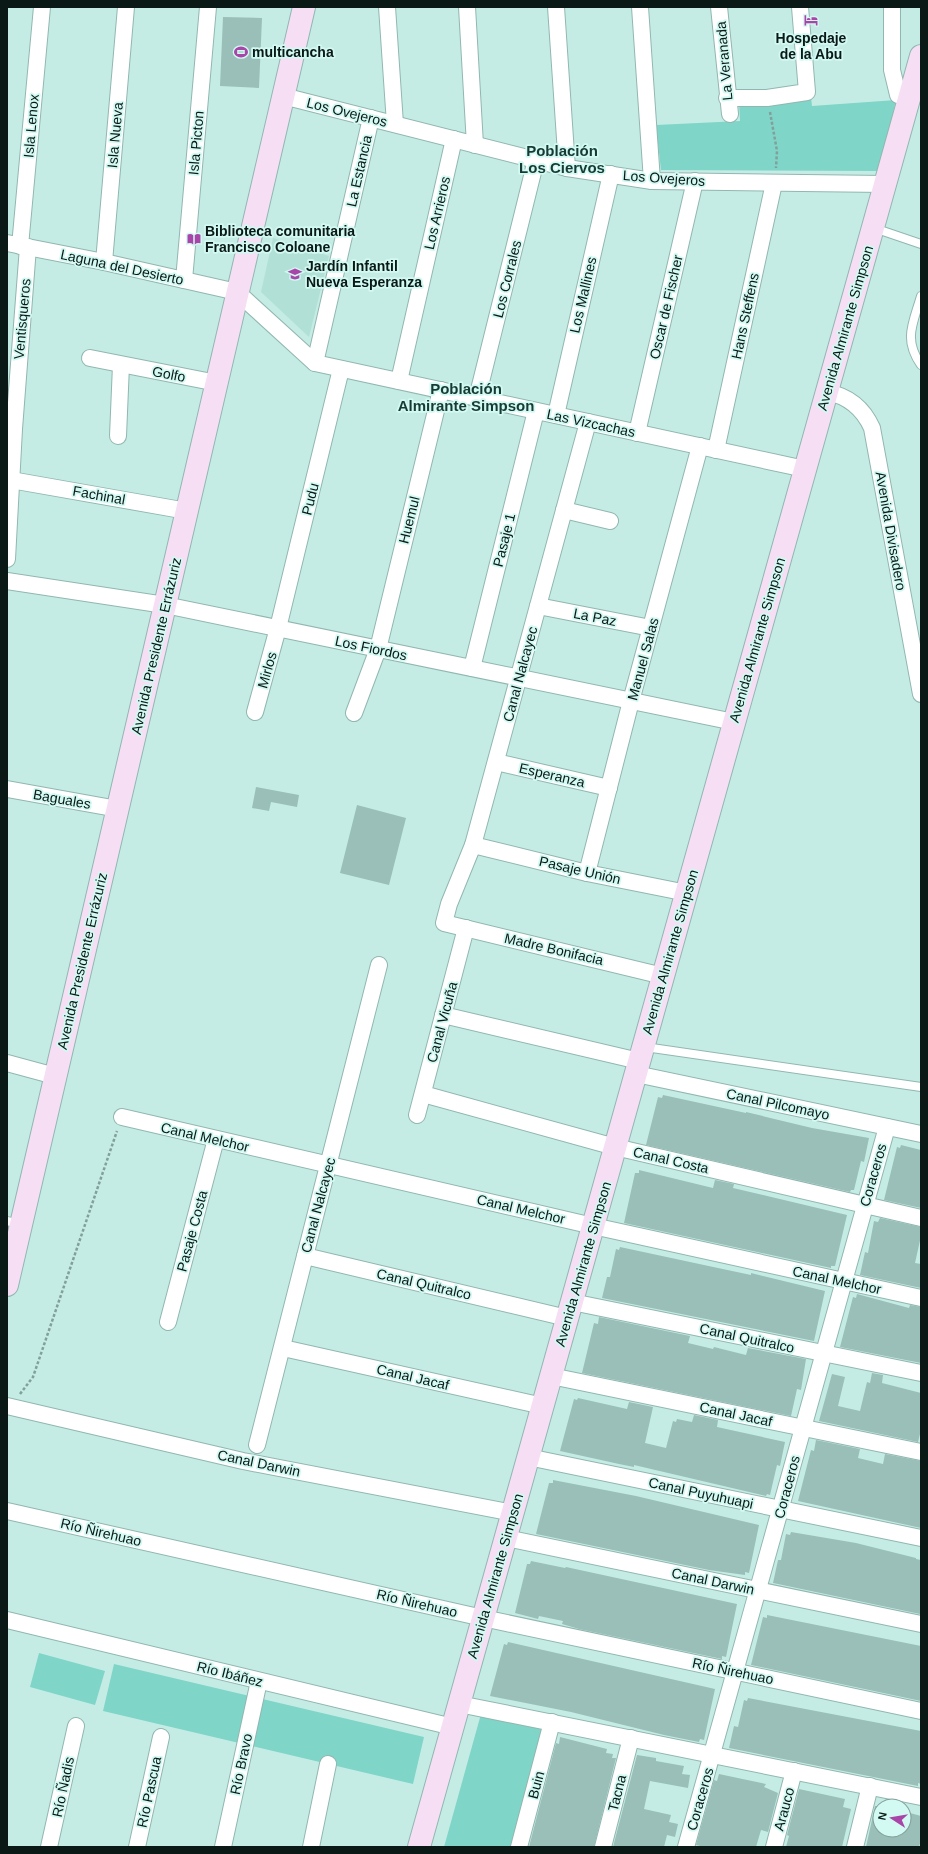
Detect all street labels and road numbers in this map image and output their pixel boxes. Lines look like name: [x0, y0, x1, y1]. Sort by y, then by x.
street label: La Veranada: [713, 21, 735, 101]
street label: Isla Lenox: [20, 94, 42, 158]
street label: Los Ovejeros: [305, 94, 389, 130]
street label: Isla Nueva: [104, 101, 126, 169]
street label: Isla Picton: [185, 110, 207, 176]
street label: La Estancia: [343, 133, 375, 208]
street label: Los Ovejeros: [622, 167, 706, 189]
street label: Los Arrieros: [421, 175, 453, 251]
street label: Los Corrales: [490, 239, 524, 319]
street label: Avenida Almirante Simpson: [814, 244, 876, 412]
street label: Laguna del Desierto: [59, 246, 185, 288]
street label: Oscar de Fischer: [646, 253, 686, 361]
street label: Los Mallines: [566, 255, 600, 335]
street label: Hans Steffens: [728, 271, 762, 361]
street label: Ventisqueros: [11, 278, 33, 360]
street label: Golfo: [151, 363, 187, 385]
street label: Las Vizcachas: [545, 406, 637, 440]
street label: Avenida Divisadero: [873, 470, 909, 592]
street label: Pudu: [298, 481, 322, 517]
street label: Fachinal: [72, 483, 126, 507]
street label: Huemul: [395, 495, 423, 545]
street label: Pasaje 1: [490, 511, 518, 568]
street label: Avenida Presidente Errázuriz: [128, 556, 184, 736]
street label: Avenida Almirante Simpson: [726, 556, 788, 724]
street label: La Paz: [572, 605, 618, 629]
street label: Manuel Salas: [624, 616, 662, 702]
street label: Canal Nalcayec: [500, 625, 540, 723]
street label: Los Fiordos: [334, 633, 408, 663]
street label: Mirlos: [254, 650, 280, 690]
street label: Esperanza: [518, 760, 587, 790]
street label: Baguales: [32, 786, 92, 812]
street label: Pasaje Unión: [538, 853, 622, 887]
street label: Avenida Almirante Simpson: [639, 868, 701, 1036]
street label: Avenida Presidente Errázuriz: [54, 871, 110, 1051]
street label: Madre Bonifacia: [503, 930, 605, 968]
street label: Canal Vicuña: [424, 980, 461, 1064]
street label: Canal Pilcomayo: [725, 1085, 831, 1123]
street label: Canal Melchor: [159, 1119, 251, 1155]
street label: Coraceros: [856, 1142, 890, 1208]
street label: Canal Costa: [632, 1144, 711, 1177]
street label: Canal Nalcayec: [298, 1156, 338, 1254]
street label: Avenida Almirante Simpson: [552, 1180, 614, 1348]
street label: Pasaje Costa: [173, 1189, 211, 1273]
street label: Canal Melchor: [475, 1191, 567, 1227]
street label: Canal Melchor: [791, 1263, 883, 1297]
street label: Canal Quitralco: [375, 1265, 473, 1303]
street label: Canal Quitralco: [698, 1320, 796, 1356]
street label: Canal Jacaf: [375, 1361, 451, 1393]
street label: Canal Jacaf: [698, 1398, 774, 1430]
street label: Canal Darwin: [216, 1446, 302, 1480]
street label: Coraceros: [771, 1454, 803, 1520]
street label: Canal Puyuhuapi: [647, 1474, 755, 1512]
street label: Avenida Almirante Simpson: [464, 1492, 526, 1660]
street label: Río Ñirehuao: [59, 1515, 143, 1549]
street label: Canal Darwin: [670, 1564, 756, 1598]
street label: Río Ñirehuao: [375, 1586, 459, 1620]
street label: Río Ñirehuao: [691, 1655, 775, 1687]
street label: Río Ibáñez: [195, 1658, 265, 1690]
street label: Río Bravo: [227, 1732, 255, 1796]
street label: Río Ñadis: [49, 1755, 77, 1819]
street label: Río Pascua: [134, 1755, 164, 1829]
street label: Coraceros: [683, 1766, 717, 1832]
street label: Buin: [525, 1769, 547, 1801]
street label: Tacna: [605, 1773, 629, 1813]
street label: Arauco: [771, 1785, 798, 1832]

